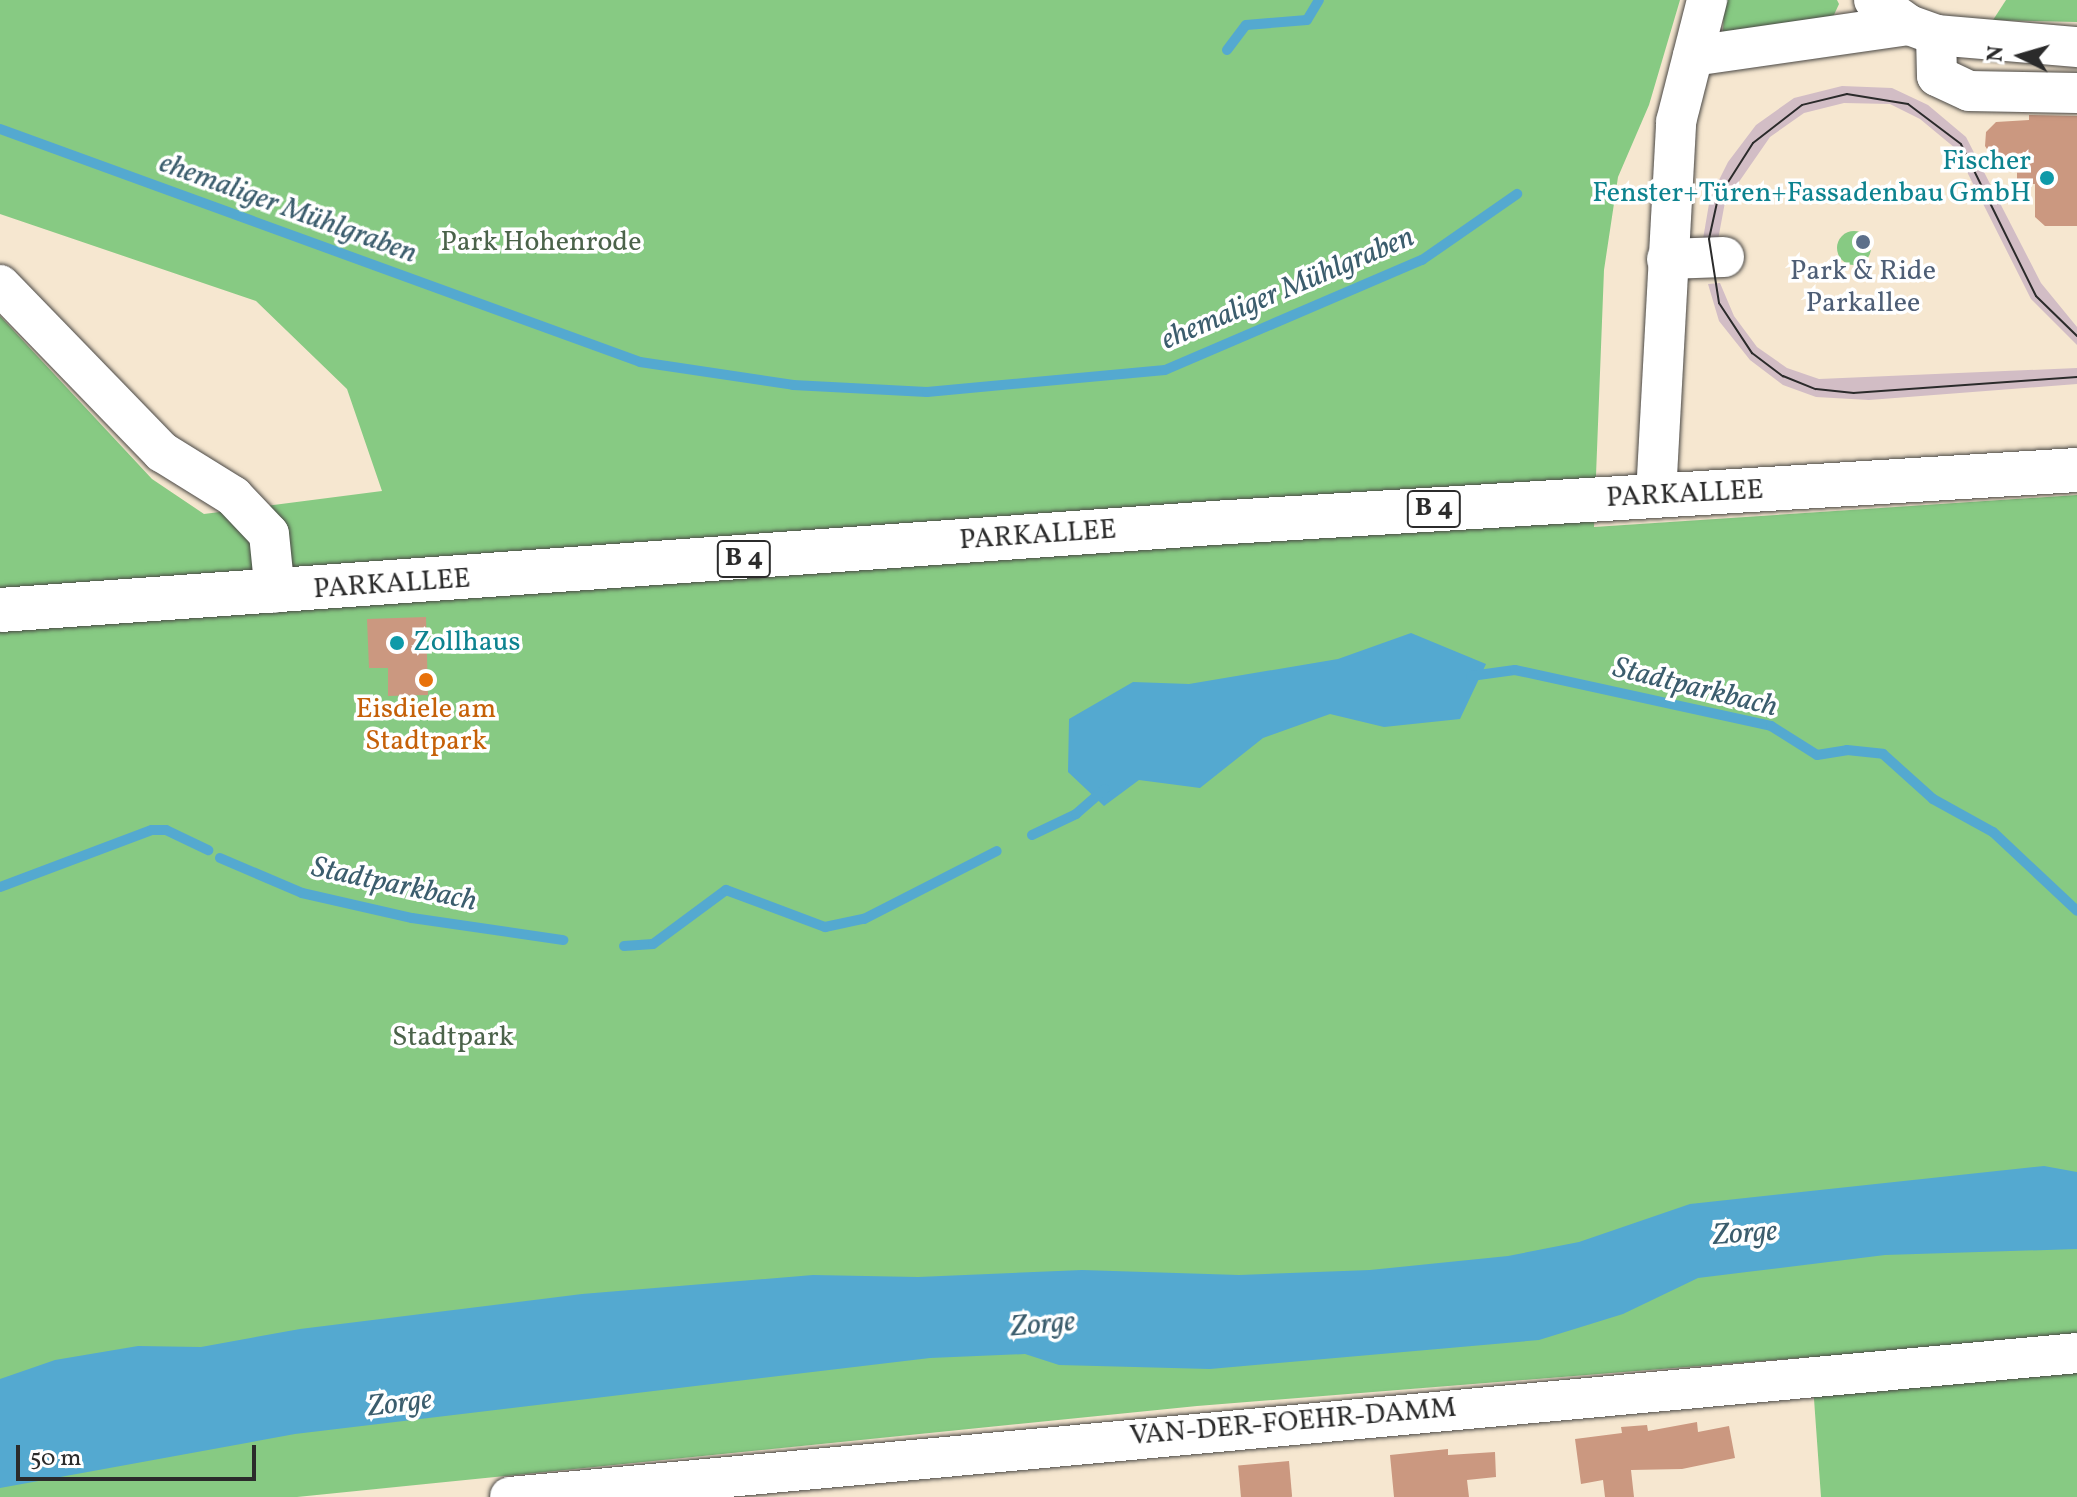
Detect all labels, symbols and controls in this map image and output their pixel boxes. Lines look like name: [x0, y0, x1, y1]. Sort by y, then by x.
north arrow: [1981, 16, 2061, 96]
text: N: [1980, 45, 2013, 63]
place label: Fischer Fenster+Türen+Fassadenbau GmbH: [1592, 145, 2031, 211]
water label: ehemaliger Mühlgraben: [154, 146, 422, 272]
marker: Fischer Fenster+Türen+Fassadenbau GmbH: [2038, 169, 2056, 187]
water label: ehemaliger Mühlgraben: [1156, 219, 1420, 359]
park label: Park Hohenrode: [441, 226, 641, 260]
marker: Park & Ride Parkallee: [1854, 233, 1872, 251]
place label: Park & Ride Parkallee: [1790, 255, 1936, 321]
street label: PARKALLEE: [1606, 474, 1764, 516]
road number: B 4: [1406, 487, 1462, 531]
street label: PARKALLEE: [958, 514, 1118, 558]
road number: B 4: [716, 537, 772, 581]
street label: PARKALLEE: [312, 563, 472, 607]
place label: Zollhaus: [413, 626, 520, 660]
marker: Zollhaus: [388, 634, 406, 652]
water label: Stadtparkbach: [1609, 650, 1781, 726]
marker: Eisdiele am Stadtpark: [417, 671, 435, 689]
place label: Eisdiele am Stadtpark: [356, 693, 496, 759]
water label: Stadtparkbach: [308, 850, 480, 920]
park label: Stadtpark: [392, 1021, 514, 1055]
water label: Zorge: [1712, 1214, 1778, 1254]
water label: Zorge: [1009, 1304, 1077, 1346]
water label: Zorge: [366, 1382, 434, 1426]
street label: VAN-DER-FOEHR-DAMM: [1128, 1392, 1458, 1454]
scale bar: [20, 1429, 260, 1479]
text: 50 m: [30, 1442, 82, 1476]

